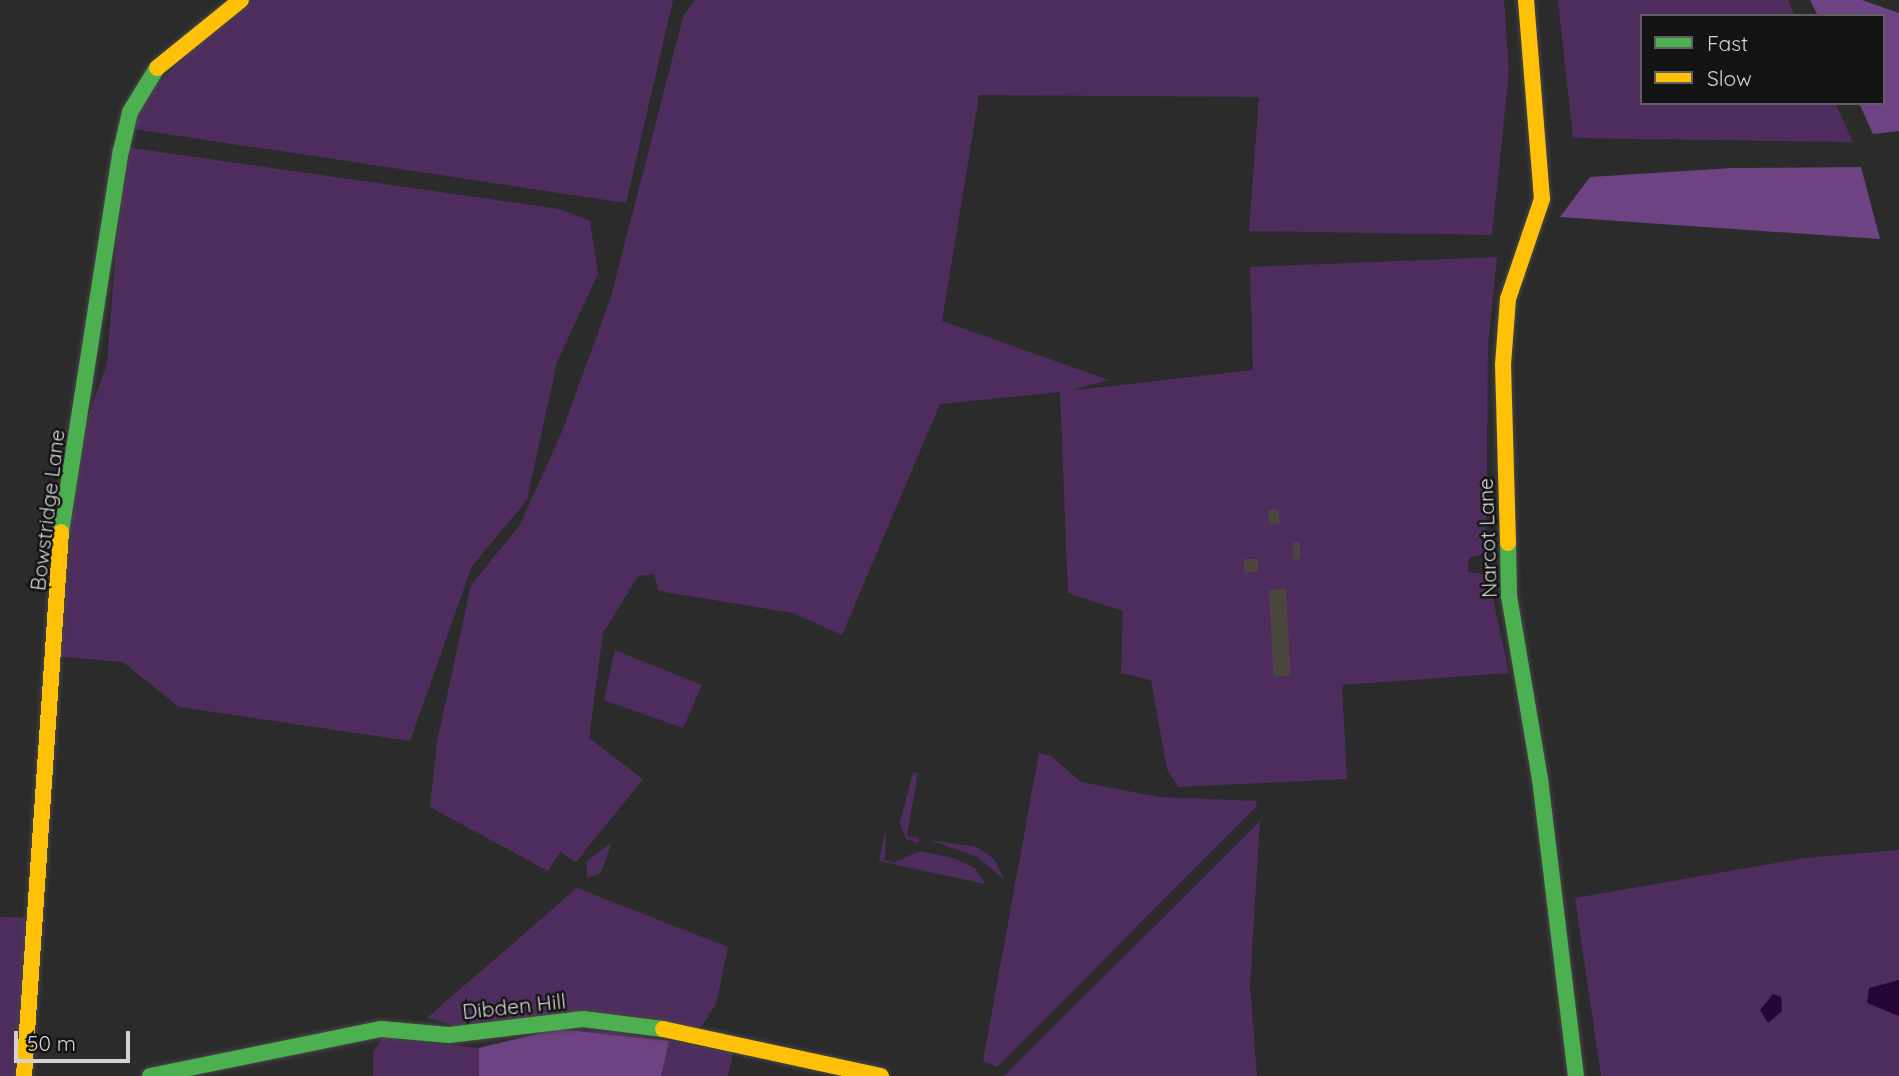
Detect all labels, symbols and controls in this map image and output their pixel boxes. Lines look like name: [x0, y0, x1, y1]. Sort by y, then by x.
legend: [1640, 14, 1885, 105]
text: Fast: [1707, 30, 1748, 56]
text: Slow: [1707, 65, 1752, 91]
street label: Bowstridge Lane: [25, 428, 69, 592]
street label: Narcot Lane: [1472, 478, 1502, 598]
street label: Dibden Hill: [461, 988, 567, 1024]
scale bar: [18, 1016, 133, 1060]
text: 50 m: [27, 1030, 76, 1056]

